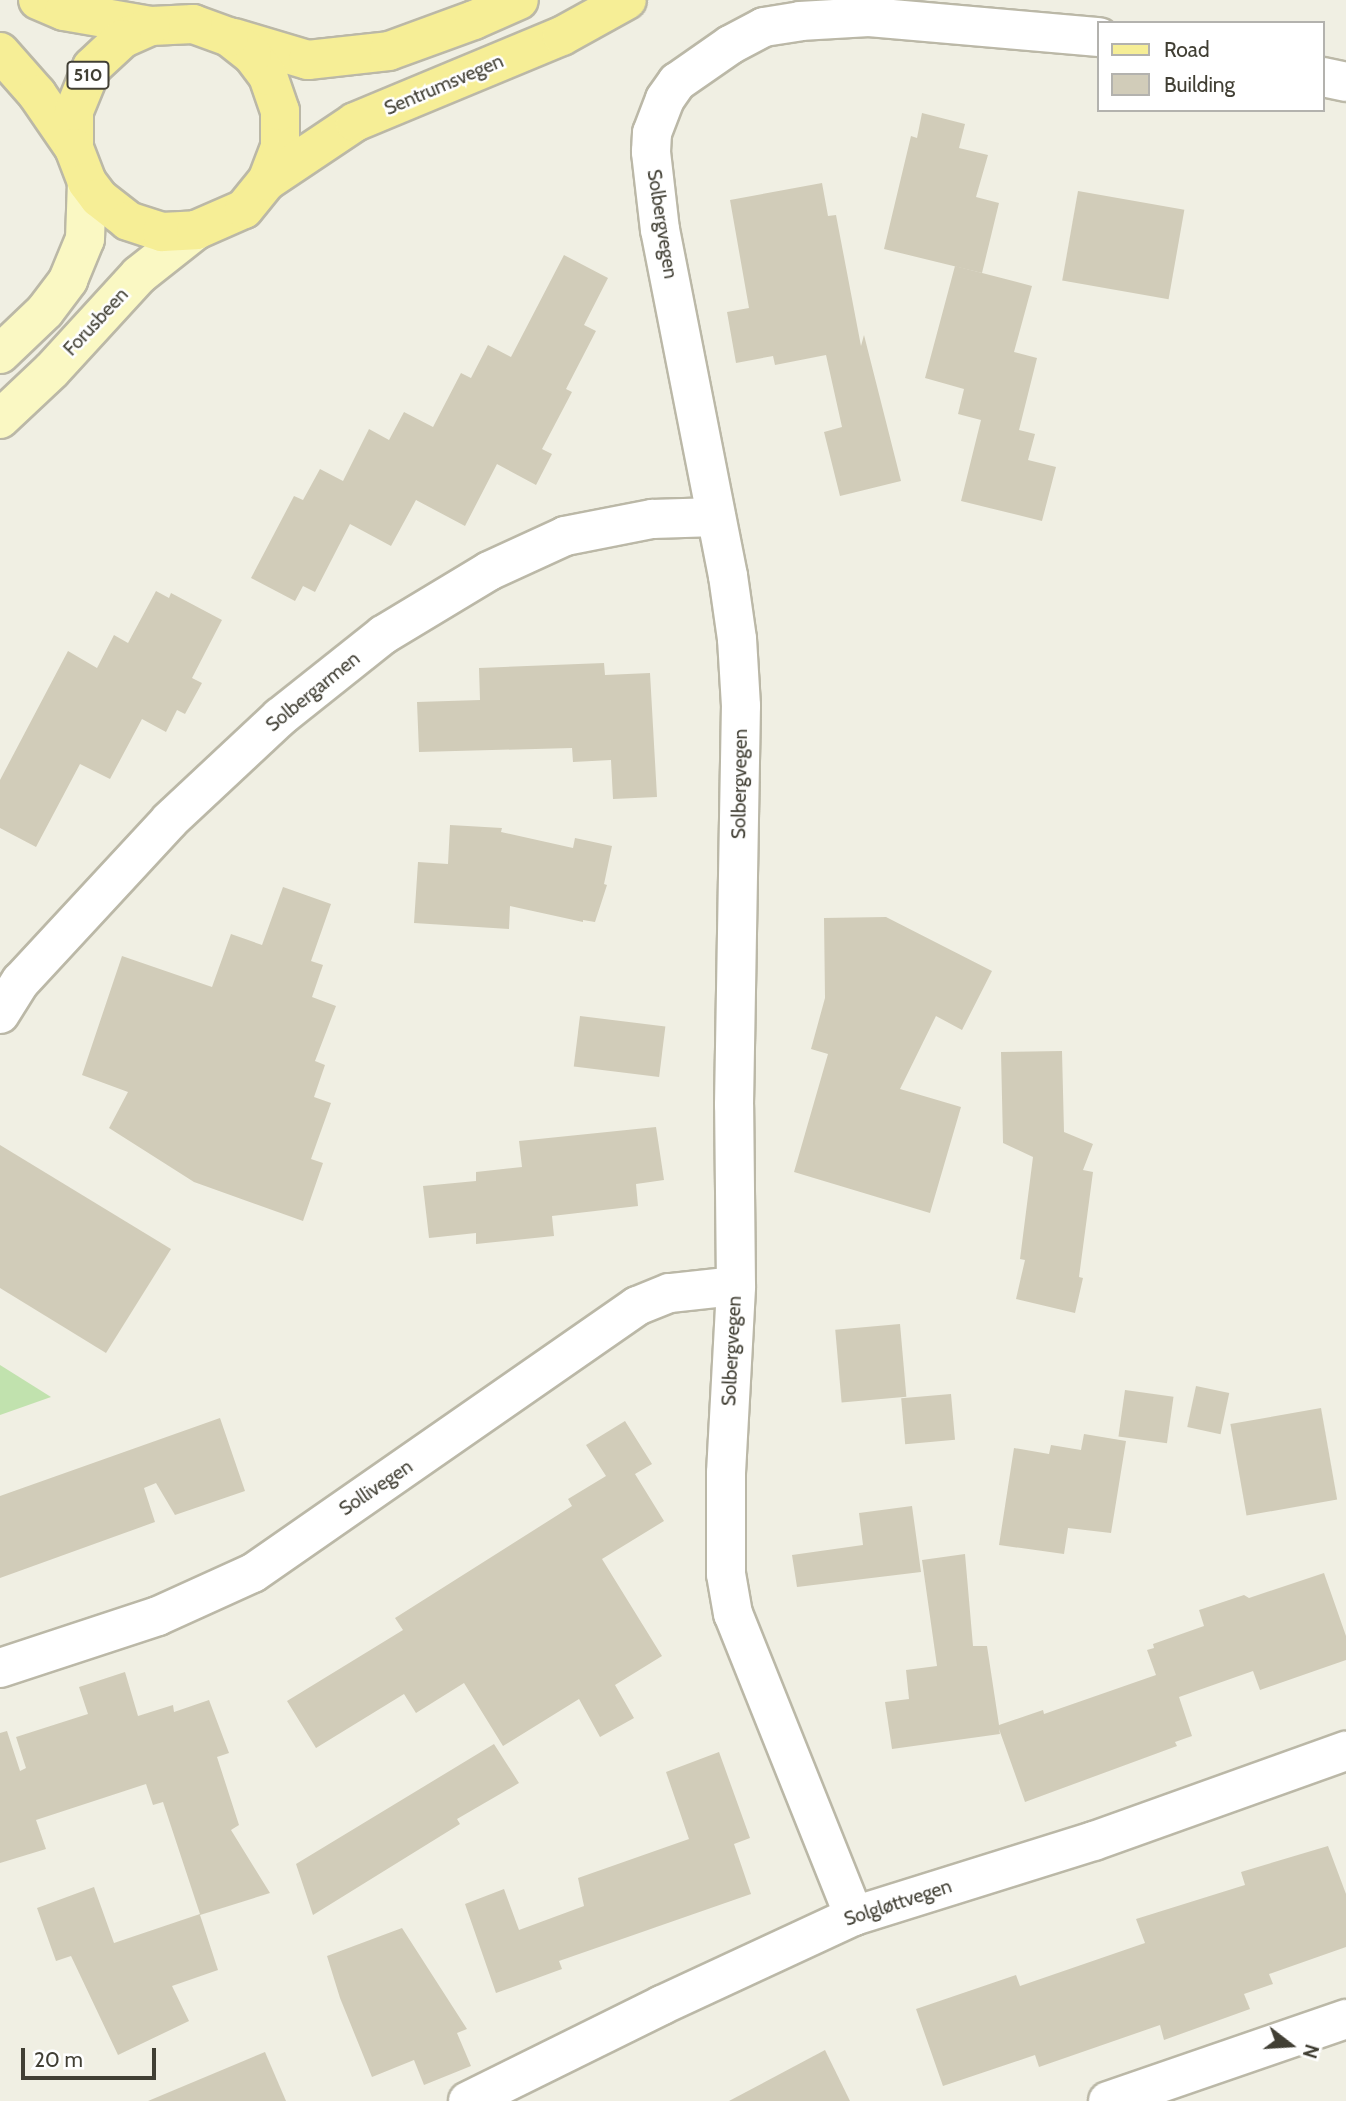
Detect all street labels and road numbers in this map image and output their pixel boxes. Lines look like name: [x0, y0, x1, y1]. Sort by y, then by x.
street label: Sentrumsvegen: [381, 50, 507, 120]
road number: 510: [65, 60, 111, 90]
street label: Solbergvegen: [642, 168, 682, 280]
street label: Forusbeen: [59, 284, 133, 360]
street label: Solbergarmen: [262, 647, 364, 737]
street label: Solbergvegen: [728, 729, 752, 839]
street label: Solbergvegen: [718, 1295, 746, 1407]
street label: Sollivegen: [335, 1455, 417, 1521]
street label: Solgløttvegen: [841, 1875, 955, 1931]

